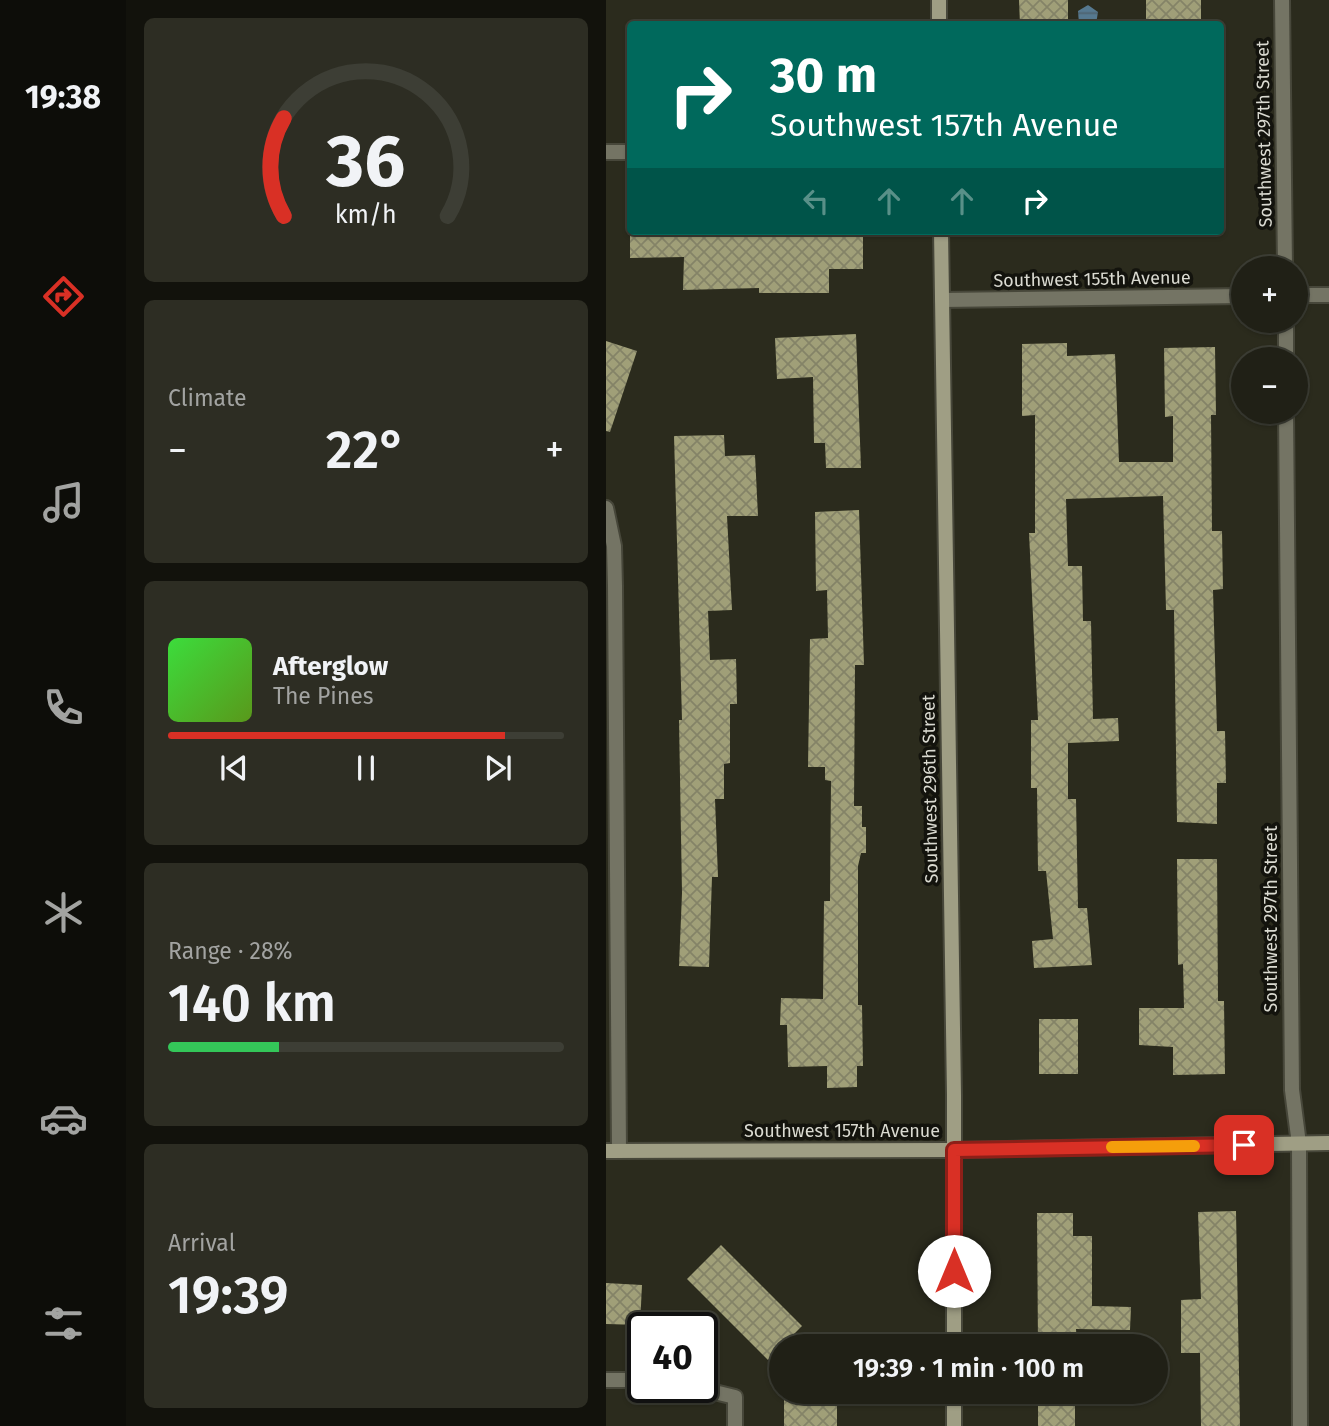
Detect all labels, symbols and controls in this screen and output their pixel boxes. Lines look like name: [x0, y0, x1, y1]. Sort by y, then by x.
street label: Southwest 297th Street: [1251, 40, 1277, 228]
text: 30 m: [770, 46, 877, 105]
icon: right: [655, 49, 746, 140]
text: 19:38: [25, 78, 101, 116]
text: Southwest 157th Avenue: [770, 106, 1119, 144]
text: 36: [326, 118, 405, 205]
icon: left: [797, 182, 835, 220]
icon: ahead: [870, 182, 908, 220]
icon: ahead: [943, 182, 981, 220]
icon: right: [1016, 182, 1054, 220]
text: km/h: [335, 200, 397, 230]
map controls: [1231, 256, 1308, 424]
button: +: [1231, 256, 1308, 333]
street label: Southwest 155th Avenue: [993, 266, 1191, 292]
icon: directions: [39, 272, 88, 321]
button: −: [1231, 347, 1308, 424]
text: Climate: [168, 384, 247, 412]
text: 22°: [326, 419, 406, 482]
text: −: [168, 427, 187, 473]
text: +: [545, 427, 564, 473]
icon: music: [39, 478, 88, 527]
text: Afterglow: [273, 651, 388, 682]
text: The Pines: [273, 682, 374, 710]
icon: phone: [39, 683, 88, 732]
street label: Southwest 296th Street: [917, 694, 943, 884]
icon: previous: [215, 749, 253, 787]
icon: pause: [347, 749, 385, 787]
icon: next: [479, 749, 517, 787]
street label: Southwest 297th Street: [1260, 825, 1282, 1012]
icon: climate: [39, 888, 88, 937]
text: Range · 28%: [168, 937, 293, 965]
text: 140 km: [168, 972, 336, 1035]
icon: car: [39, 1094, 88, 1143]
pin: [1214, 1115, 1274, 1175]
street label: Southwest 157th Avenue: [744, 1120, 940, 1142]
icon: arrive: [1225, 1126, 1263, 1164]
text: Arrival: [168, 1229, 235, 1257]
position arrow: [917, 1234, 991, 1308]
text: 19:39: [168, 1264, 289, 1327]
icon: filters: [39, 1299, 88, 1348]
speed limit sign: 40: [627, 1312, 718, 1403]
text: 19:39 · 1 min · 100 m: [853, 1353, 1084, 1384]

